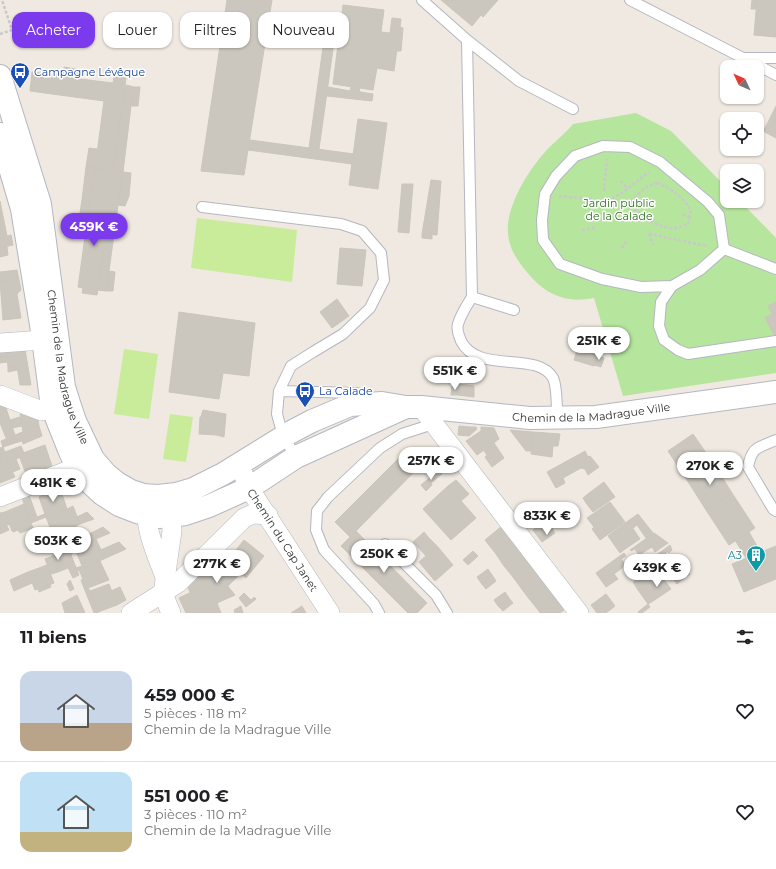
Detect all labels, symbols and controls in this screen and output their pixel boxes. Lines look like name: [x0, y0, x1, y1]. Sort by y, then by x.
chip: Acheter: [12, 12, 95, 48]
chip: Louer: [103, 12, 172, 48]
chip: Filtres: [180, 12, 250, 48]
chip: Nouveau: [258, 12, 349, 48]
north arrow: [720, 60, 764, 104]
map controls: [720, 60, 764, 208]
bus stop icon: Campagne Lévêque: [9, 61, 31, 89]
place label: Campagne Lévêque: [34, 65, 146, 79]
button: locate: [720, 112, 764, 156]
button: layers: [720, 164, 764, 208]
park label: Jardin public de la Calade: [582, 196, 655, 223]
pin: 459K €: [61, 213, 127, 247]
text: 459K €: [70, 218, 118, 234]
street label: Chemin de la Madrague Ville: [44, 289, 92, 447]
pin: 251K €: [566, 327, 632, 361]
text: 251K €: [577, 332, 621, 348]
pin: 551K €: [422, 357, 488, 391]
text: 551K €: [433, 362, 477, 378]
bus stop icon: La Calade: [294, 380, 316, 408]
place label: La Calade: [319, 384, 373, 398]
street label: Chemin de la Madrague Ville: [512, 400, 671, 425]
pin: 257K €: [398, 447, 464, 481]
text: 257K €: [407, 452, 455, 468]
pin: 270K €: [677, 452, 743, 486]
text: 270K €: [686, 457, 734, 473]
pin: 481K €: [20, 469, 86, 503]
text: 481K €: [30, 474, 76, 490]
street label: Chemin du Cap Janet: [244, 486, 321, 595]
pin: 833K €: [514, 502, 580, 536]
text: 833K €: [523, 507, 571, 523]
pin: 503K €: [25, 527, 91, 561]
text: 503K €: [34, 532, 82, 548]
pin: 250K €: [351, 540, 417, 574]
building icon: A3: [745, 544, 767, 572]
text: 250K €: [360, 545, 408, 561]
place label: A3: [728, 548, 742, 562]
pin: 277K €: [184, 550, 250, 584]
pin: 439K €: [624, 554, 690, 588]
text: 277K €: [193, 555, 241, 571]
text: 439K €: [633, 559, 681, 575]
icon: filters: [734, 626, 756, 648]
text: 11 biens: [20, 627, 87, 647]
text: 459 000 €: [144, 685, 235, 705]
icon: home: [52, 687, 100, 735]
icon: heart: [734, 700, 756, 722]
text: 5 pièces · 118 m²: [144, 705, 247, 721]
text: Chemin de la Madrague Ville: [144, 721, 331, 737]
text: 551 000 €: [144, 786, 229, 806]
icon: home: [52, 788, 100, 836]
icon: heart: [734, 801, 756, 823]
text: 3 pièces · 110 m²: [144, 806, 247, 822]
text: Chemin de la Madrague Ville: [144, 822, 331, 838]

